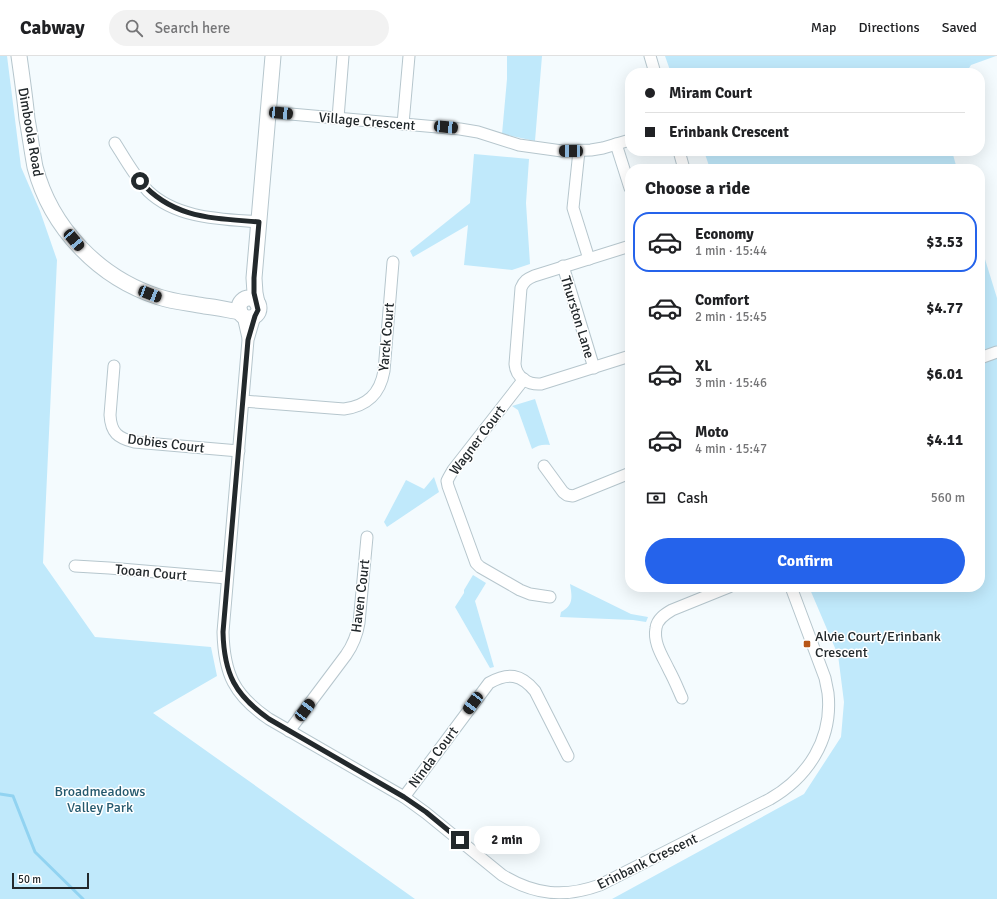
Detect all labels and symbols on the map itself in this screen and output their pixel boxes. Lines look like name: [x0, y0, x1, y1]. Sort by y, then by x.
street label: Dimboola Road: [14, 86, 47, 178]
car: [269, 106, 293, 120]
street label: Village Crescent: [318, 109, 416, 134]
car: [434, 120, 458, 134]
car: [559, 145, 583, 157]
route start: [131, 172, 149, 190]
car: [62, 227, 86, 253]
street label: Thurston Lane: [557, 274, 598, 360]
car: [137, 284, 163, 304]
street label: Yarck Court: [375, 302, 398, 372]
street label: Wagner Court: [446, 402, 509, 478]
street label: Dobies Court: [127, 430, 205, 457]
street label: Haven Court: [348, 558, 373, 634]
street label: Tooan Court: [114, 561, 188, 584]
place label: Alvie Court/Erinbank Crescent: [815, 628, 941, 661]
marker: Alvie Court/Erinbank Crescent: [802, 639, 812, 649]
car: [461, 690, 485, 716]
car: [293, 697, 317, 723]
street label: Ninda Court: [405, 723, 462, 791]
park label: Broadmeadows Valley Park: [55, 783, 145, 816]
callout: 2 min: [474, 826, 540, 854]
street label: Erinbank Crescent: [594, 830, 700, 893]
route end: [451, 831, 469, 849]
scale bar: [12, 871, 89, 890]

